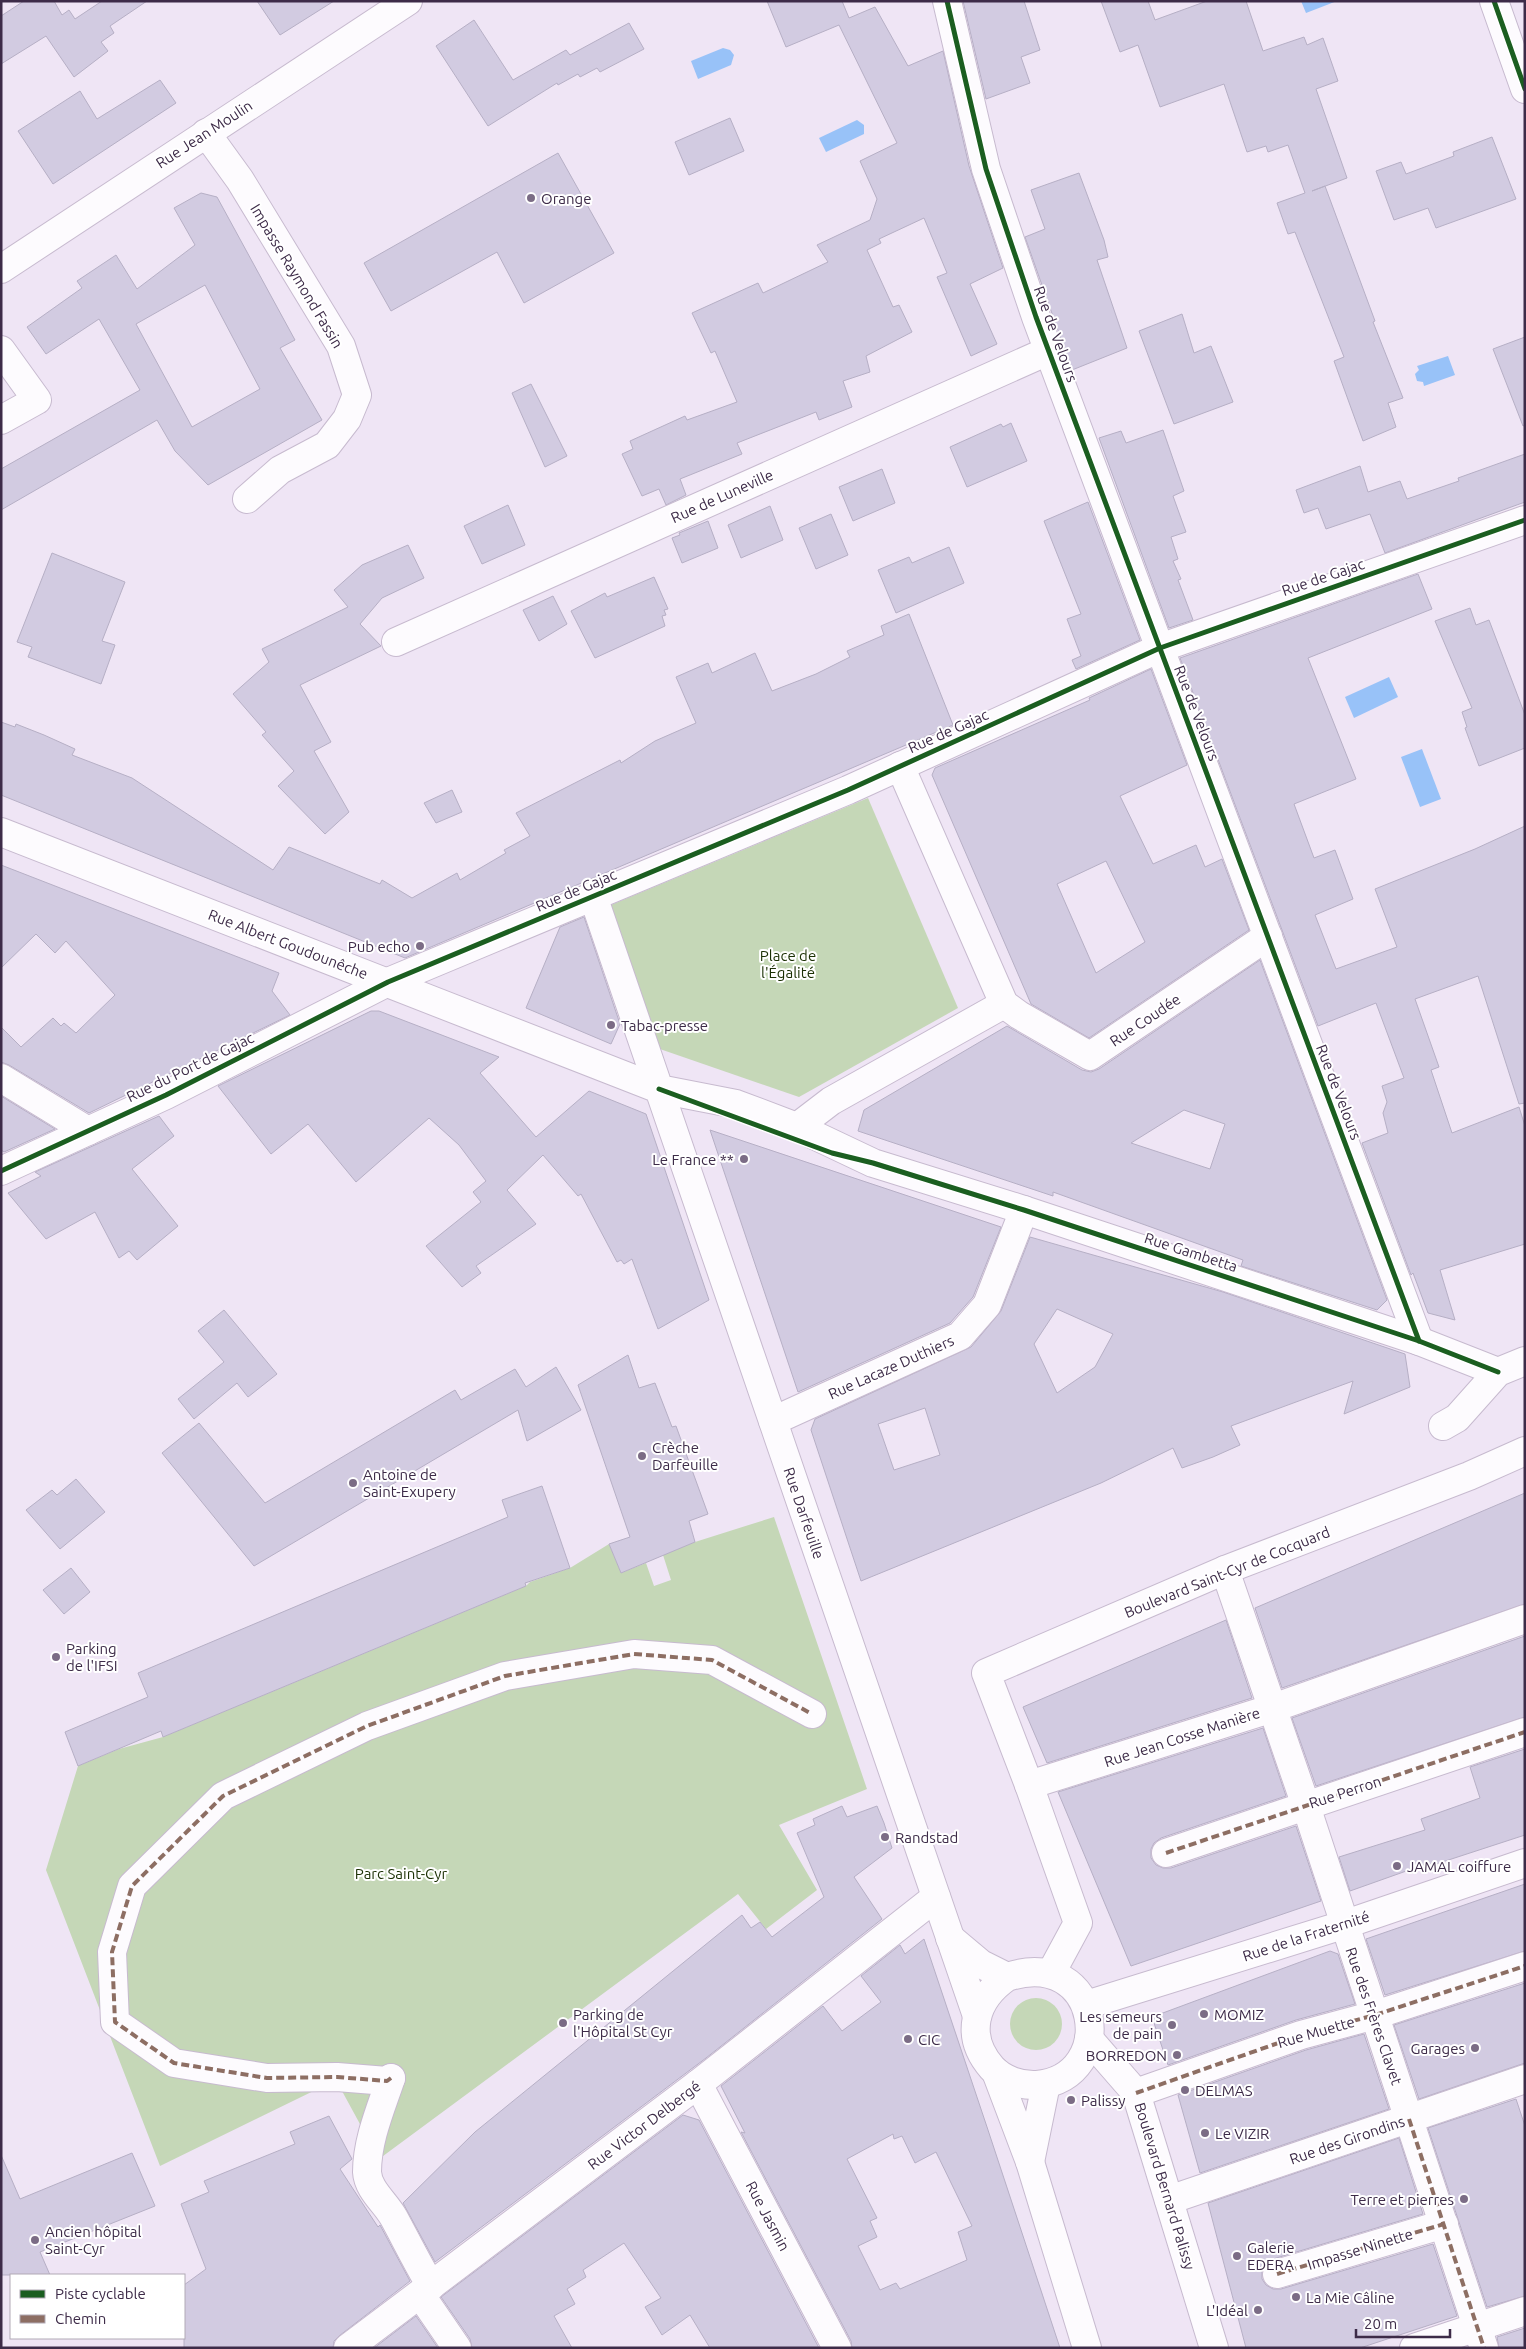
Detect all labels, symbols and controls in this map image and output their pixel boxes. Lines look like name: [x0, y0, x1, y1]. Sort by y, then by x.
street label: Rue Jean Moulin: [153, 97, 255, 171]
place label: Orange: [541, 190, 592, 207]
marker: Orange: [525, 192, 537, 204]
street label: Impasse Raymond Fassin: [247, 201, 347, 351]
street label: Rue de Velours: [1031, 284, 1081, 384]
street label: Rue de Luneville: [668, 466, 776, 526]
street label: Rue de Gajac: [1280, 555, 1366, 599]
street label: Rue de Velours: [1171, 663, 1223, 763]
street label: Rue de Gajac: [905, 706, 991, 756]
street label: Rue de Gajac: [533, 865, 619, 915]
street label: Rue Albert Goudounêche: [206, 906, 370, 982]
place label: Pub echo: [348, 938, 410, 955]
marker: Pub echo: [414, 940, 426, 952]
park label: Place de l'Égalité: [760, 947, 816, 981]
street label: Rue Coudée: [1106, 990, 1184, 1050]
place label: Tabac-presse: [621, 1017, 708, 1034]
marker: Tabac-presse: [605, 1019, 617, 1031]
street label: Rue du Port de Gajac: [124, 1029, 256, 1105]
street label: Rue de Velours: [1313, 1042, 1365, 1142]
place label: Le France **: [652, 1151, 734, 1168]
marker: Le France **: [738, 1153, 750, 1165]
street label: Rue Gambetta: [1142, 1229, 1240, 1275]
street label: Rue Lacaze Duthiers: [825, 1332, 957, 1402]
place label: Crèche Darfeuille: [652, 1439, 718, 1473]
marker: Crèche Darfeuille: [636, 1450, 648, 1462]
street label: Rue Darfeuille: [780, 1465, 828, 1561]
place label: Antoine de Saint-Exupery: [363, 1466, 456, 1500]
marker: Antoine de Saint-Exupery: [347, 1477, 359, 1489]
street label: Boulevard Saint-Cyr de Cocquard: [1122, 1523, 1332, 1621]
place label: Parking de l'IFSI: [66, 1640, 117, 1674]
marker: Parking de l'IFSI: [50, 1651, 62, 1663]
street label: Rue Jean Cosse Manière: [1102, 1704, 1262, 1770]
street label: Rue Perron: [1307, 1772, 1383, 1812]
place label: Randstad: [895, 1829, 958, 1846]
marker: Randstad: [879, 1831, 891, 1843]
place label: JAMAL coiffure: [1407, 1858, 1511, 1875]
marker: JAMAL coiffure: [1391, 1860, 1403, 1872]
park label: Parc Saint-Cyr: [355, 1865, 448, 1882]
street label: Rue de la Fraternité: [1240, 1907, 1372, 1965]
street label: Rue des Frères Clavet: [1342, 1945, 1406, 2087]
place label: Parking de l'Hôpital St Cyr: [573, 2006, 673, 2040]
place label: MOMIZ: [1214, 2006, 1264, 2023]
place label: Les semeurs de pain: [1079, 2008, 1162, 2042]
marker: MOMIZ: [1198, 2008, 1210, 2020]
street label: Rue Muette: [1275, 2013, 1357, 2051]
marker: Parking de l'Hôpital St Cyr: [557, 2017, 569, 2029]
marker: Les semeurs de pain: [1166, 2019, 1178, 2031]
place label: CIC: [918, 2031, 940, 2048]
marker: CIC: [902, 2033, 914, 2045]
place label: Garages: [1411, 2040, 1465, 2057]
marker: Garages: [1469, 2042, 1481, 2054]
place label: BORREDON: [1086, 2047, 1167, 2064]
marker: BORREDON: [1171, 2049, 1183, 2061]
street label: Rue Victor Delbergé: [584, 2077, 704, 2173]
place label: DELMAS: [1195, 2082, 1253, 2099]
marker: DELMAS: [1179, 2084, 1191, 2096]
place label: Palissy: [1081, 2092, 1125, 2109]
marker: Palissy: [1065, 2094, 1077, 2106]
street label: Boulevard Bernard Palissy: [1131, 2100, 1199, 2272]
street label: Rue des Girondins: [1287, 2112, 1407, 2168]
place label: Le VIZIR: [1215, 2125, 1269, 2142]
marker: Le VIZIR: [1199, 2127, 1211, 2139]
street label: Rue Jasmin: [743, 2178, 793, 2254]
place label: Terre et pierres: [1351, 2191, 1454, 2208]
marker: Terre et pierres: [1458, 2193, 1470, 2205]
place label: Ancien hôpital Saint-Cyr: [45, 2223, 142, 2257]
street label: Impasse Ninette: [1305, 2225, 1415, 2273]
marker: Ancien hôpital Saint-Cyr: [29, 2234, 41, 2246]
place label: Galerie EDERA: [1247, 2239, 1294, 2273]
marker: Galerie EDERA: [1231, 2250, 1243, 2262]
legend: [10, 2274, 185, 2339]
text: Piste cyclable: [55, 2285, 146, 2302]
place label: La Mie Câline: [1306, 2289, 1395, 2306]
marker: La Mie Câline: [1290, 2291, 1302, 2303]
place label: L'Idéal: [1206, 2302, 1248, 2319]
marker: L'Idéal: [1252, 2304, 1264, 2316]
scale bar: [1356, 2306, 1450, 2338]
text: Chemin: [55, 2310, 106, 2327]
text: 20 m: [1364, 2315, 1397, 2332]

